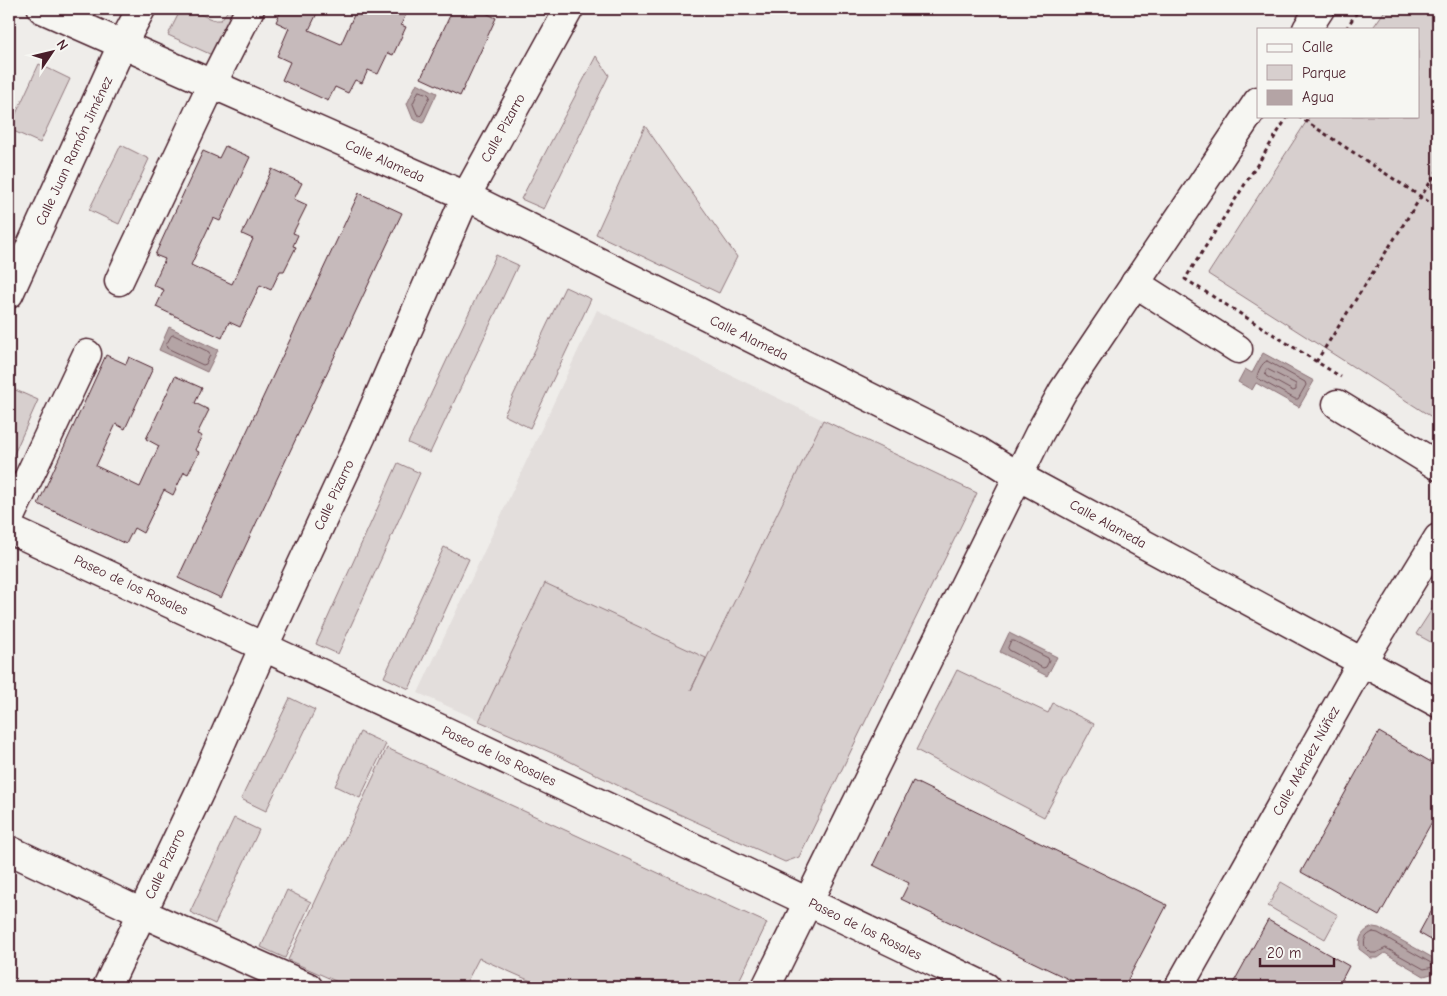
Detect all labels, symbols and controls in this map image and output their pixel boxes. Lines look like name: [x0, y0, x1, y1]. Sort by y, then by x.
north arrow: [28, 28, 78, 78]
legend: [1257, 28, 1420, 118]
text: N: [53, 36, 72, 53]
text: Calle: [1302, 38, 1334, 56]
text: Parque: [1302, 64, 1347, 82]
street label: Calle Juan Ramón Jiménez: [32, 74, 116, 228]
text: Agua: [1302, 88, 1334, 106]
street label: Calle Pizarro: [477, 91, 529, 165]
street label: Calle Alameda: [343, 136, 427, 186]
street label: Calle Alameda: [707, 312, 791, 364]
street label: Calle Pizarro: [310, 457, 358, 533]
street label: Calle Alameda: [1067, 496, 1149, 552]
street label: Paseo de los Rosales: [71, 551, 191, 619]
street label: Calle Méndez Núñez: [1269, 703, 1343, 819]
street label: Paseo de los Rosales: [439, 722, 559, 790]
street label: Calle Pizarro: [141, 826, 189, 902]
street label: Paseo de los Rosales: [806, 894, 924, 964]
scale bar: [1260, 936, 1333, 968]
text: 20 m: [1267, 944, 1301, 962]

